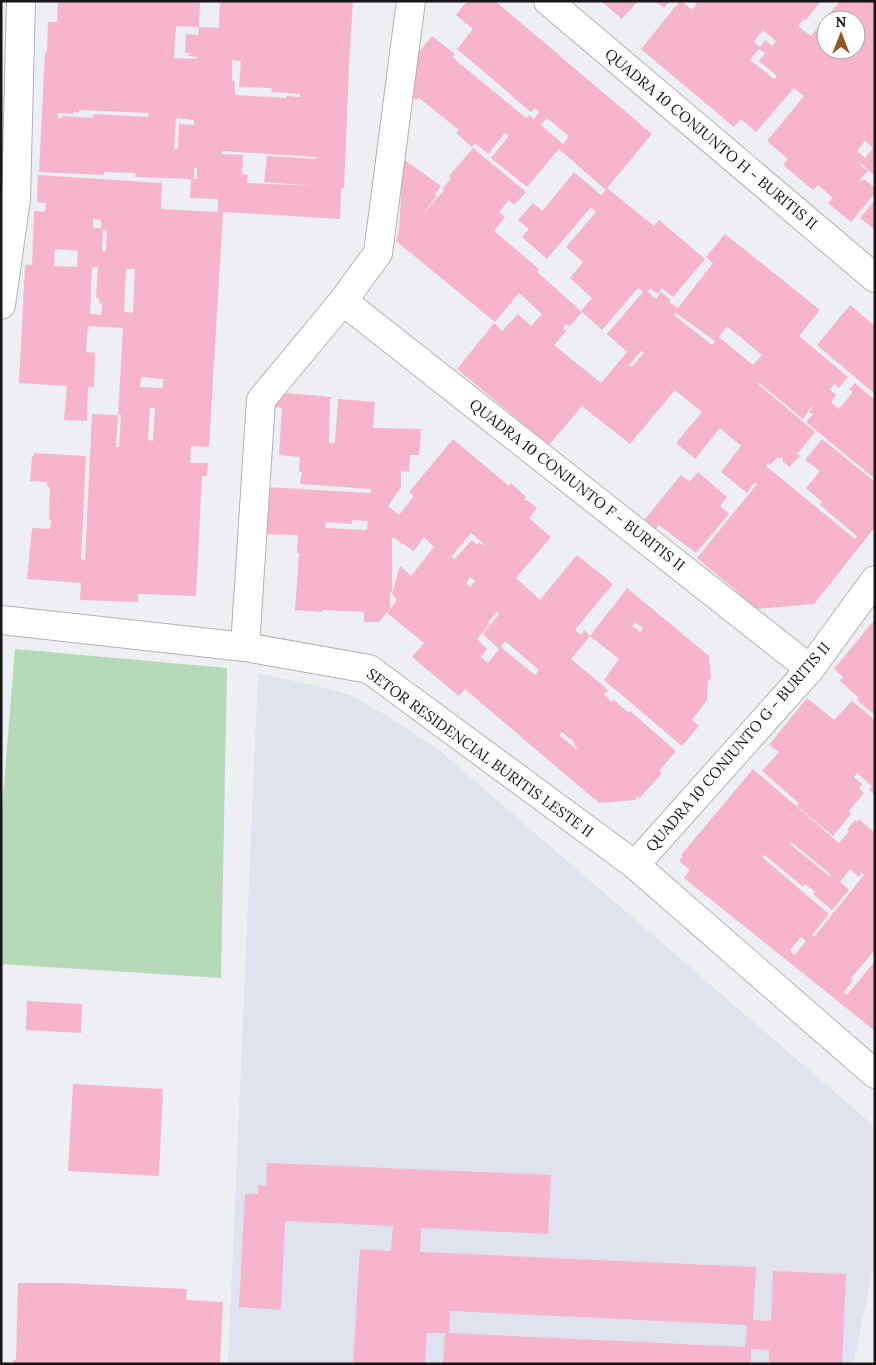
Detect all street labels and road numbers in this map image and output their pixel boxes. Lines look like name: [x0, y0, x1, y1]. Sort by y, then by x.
street label: QUADRA 10 CONJUNTO H - BURITIS II: [601, 44, 822, 233]
street label: QUADRA 10 CONJUNTO F - BURITIS II: [466, 395, 689, 575]
street label: QUADRA 10 CONJUNTO G - BURITIS II: [641, 638, 834, 855]
street label: SETOR RESIDENCIAL BURITIS LESTE II: [363, 664, 597, 841]

